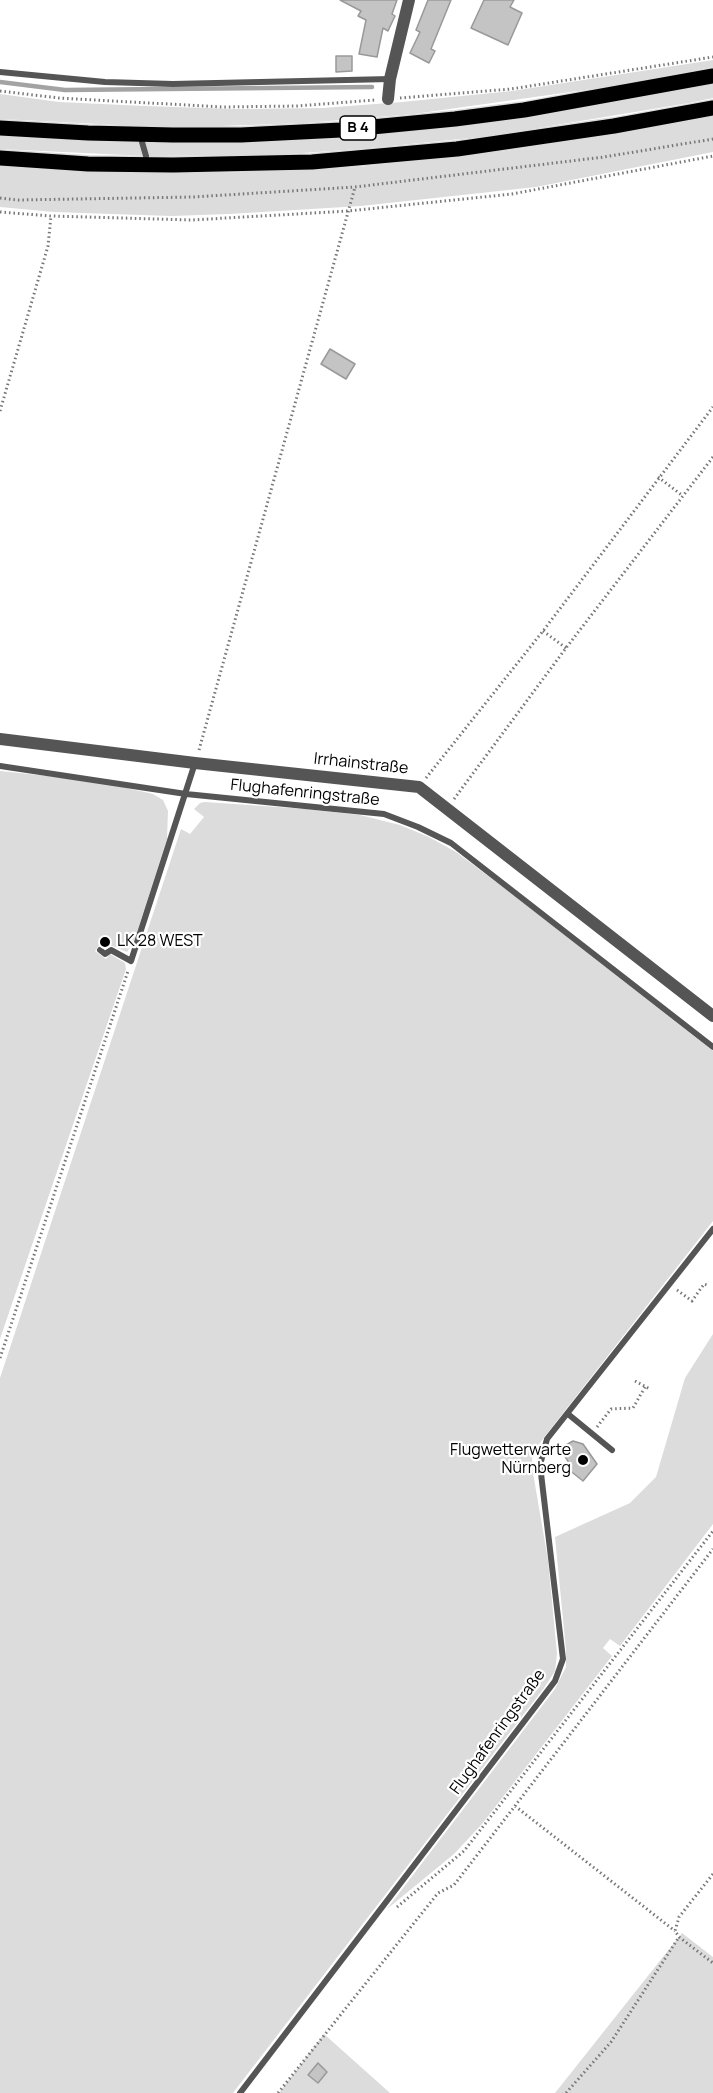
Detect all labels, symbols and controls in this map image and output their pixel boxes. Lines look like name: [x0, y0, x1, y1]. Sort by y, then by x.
road number: B 4: [340, 116, 376, 140]
street label: Irrhainstraße: [313, 749, 409, 779]
street label: Flughafenringstraße: [230, 776, 380, 810]
place label: LK 28 WEST: [117, 932, 203, 952]
marker: LK 28 WEST: [98, 935, 112, 949]
place label: Flugwetterwarte Nürnberg: [450, 1441, 571, 1479]
marker: Flugwetterwarte Nürnberg: [576, 1453, 590, 1467]
street label: Flughafenringstraße: [446, 1666, 550, 1798]

